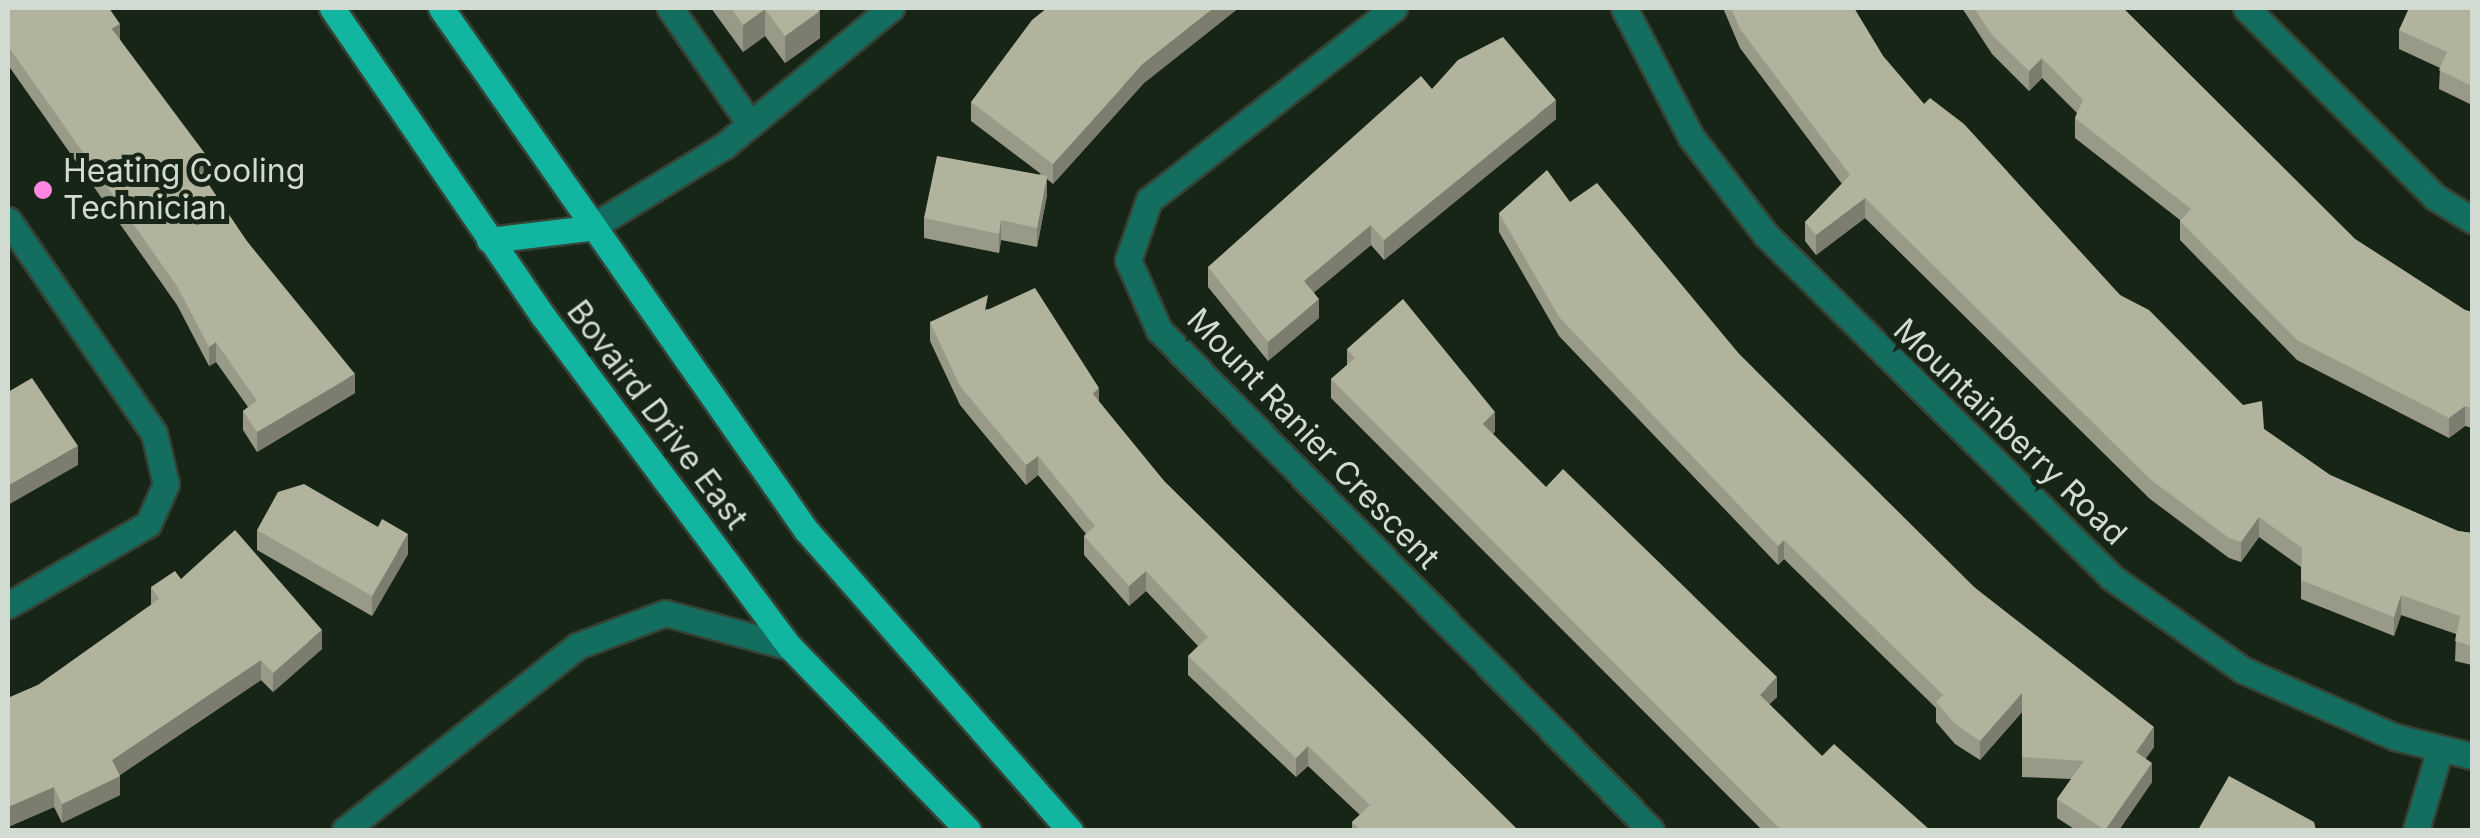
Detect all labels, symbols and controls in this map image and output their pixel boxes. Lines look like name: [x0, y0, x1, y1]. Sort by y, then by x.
place label: Heating Cooling Technician: [63, 153, 305, 228]
marker: Heating Cooling Technician: [32, 179, 54, 201]
street label: Bovaird Drive East: [559, 293, 755, 537]
street label: Mount Ranier Crescent: [1179, 301, 1447, 577]
street label: Mountainberry Road: [1886, 311, 2134, 553]

